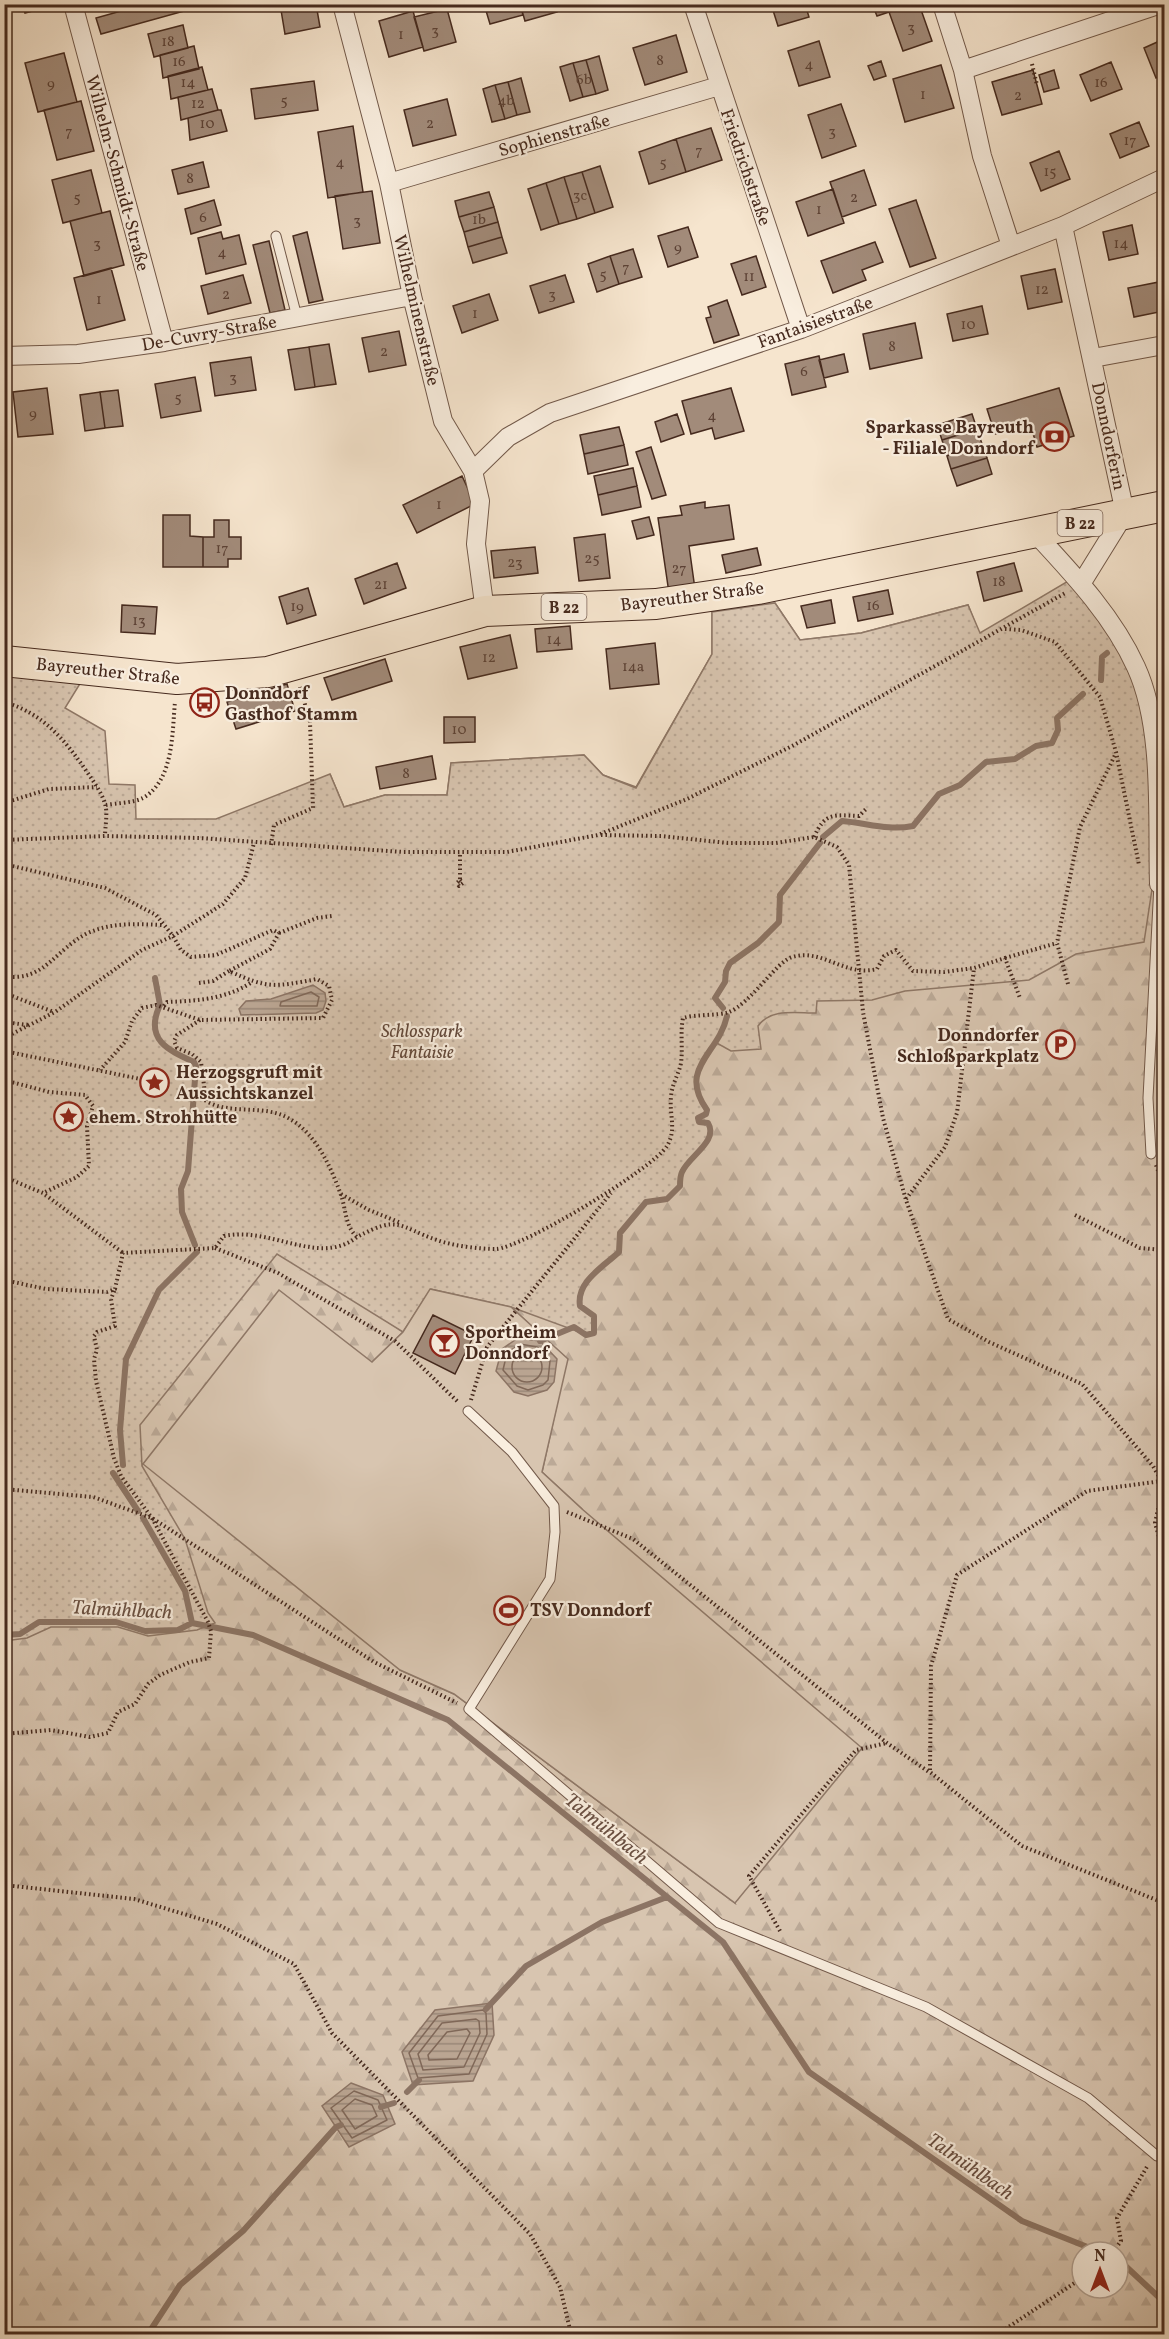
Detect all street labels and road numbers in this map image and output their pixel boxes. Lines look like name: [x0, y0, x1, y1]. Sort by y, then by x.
street label: Wilhelm-Schmidt-Straße: [78, 73, 155, 274]
street label: Friedrichstraße: [713, 106, 776, 229]
street label: Sophienstraße: [496, 109, 613, 164]
street label: Wilhelminenstraße: [386, 232, 445, 388]
street label: Fantaisiestraße: [754, 291, 877, 356]
street label: De-Cuvry-Straße: [140, 310, 279, 359]
street label: Donndorferin: [1084, 380, 1131, 493]
road number: B 22: [1058, 510, 1102, 536]
street label: Bayreuther Straße: [619, 576, 765, 619]
road number: B 22: [542, 594, 586, 620]
street label: Bayreuther Straße: [35, 653, 181, 692]

